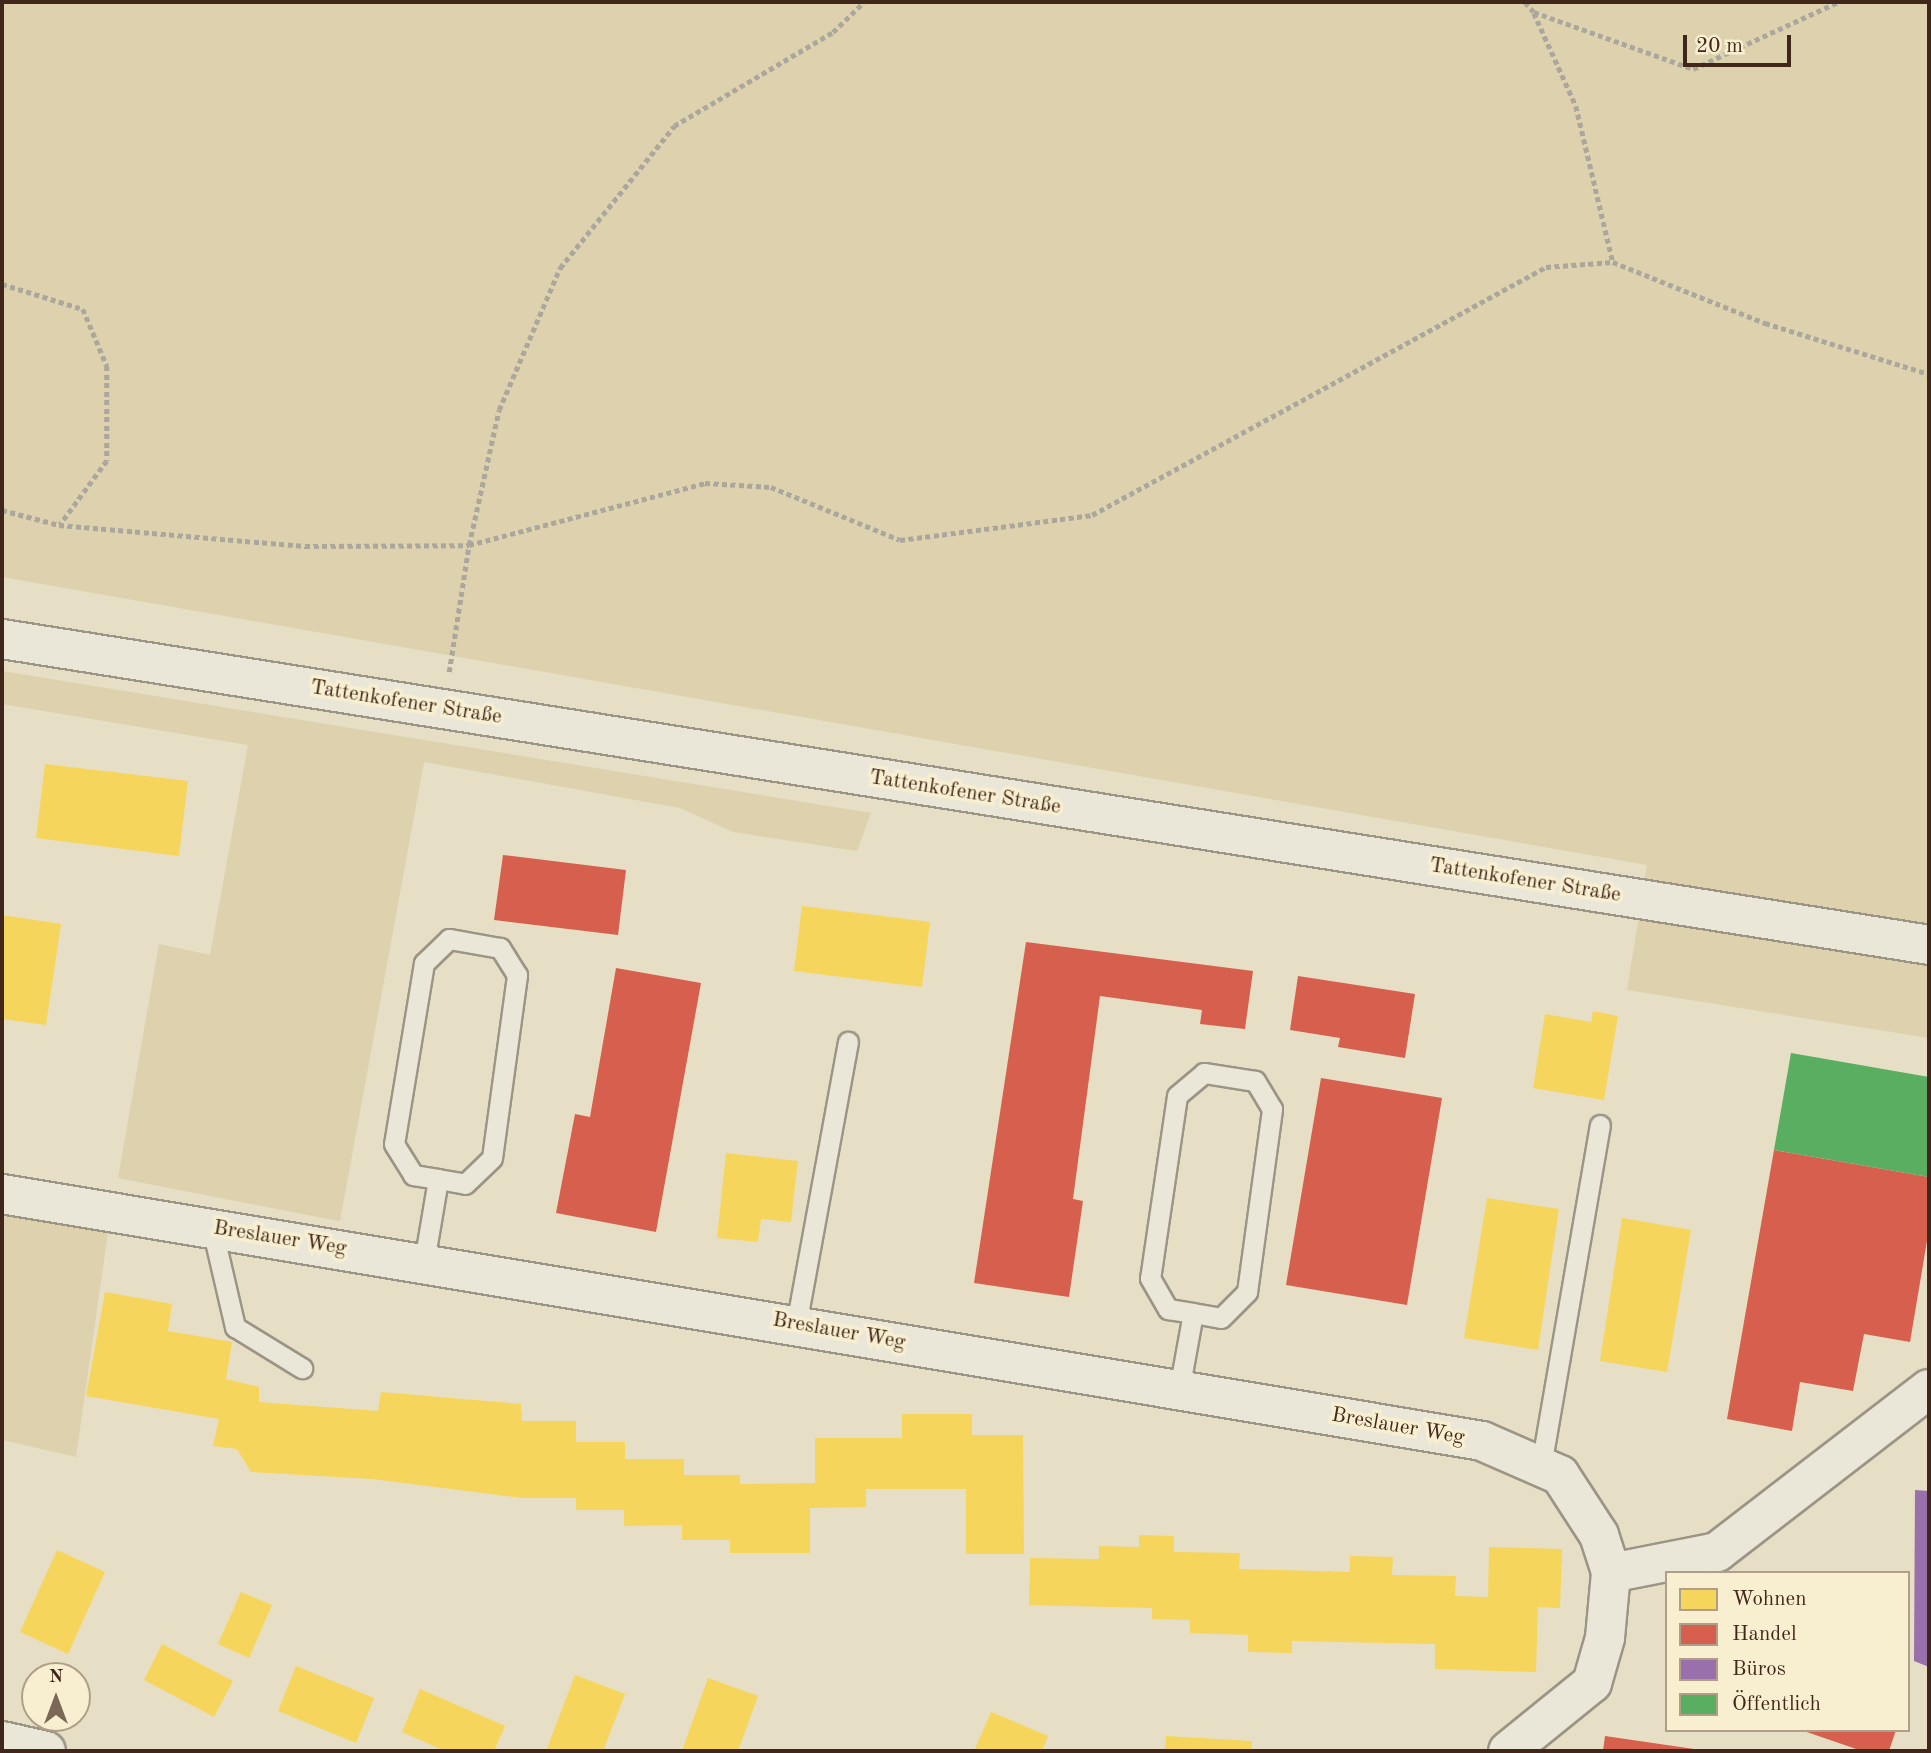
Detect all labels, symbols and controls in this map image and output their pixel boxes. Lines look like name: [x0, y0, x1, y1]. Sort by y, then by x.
scale bar: [1686, 21, 1794, 65]
text: 20 m: [1696, 36, 1743, 57]
street label: Tattenkofener Straße: [308, 675, 504, 731]
street label: Tattenkofener Straße: [867, 765, 1063, 821]
street label: Tattenkofener Straße: [1427, 853, 1623, 909]
street label: Breslauer Weg: [212, 1216, 348, 1262]
street label: Breslauer Weg: [770, 1308, 908, 1356]
street label: Breslauer Weg: [1329, 1403, 1467, 1451]
legend: [1665, 1571, 1910, 1732]
text: Wohnen: [1732, 1589, 1807, 1610]
text: Handel: [1732, 1624, 1797, 1645]
text: Büros: [1732, 1659, 1786, 1680]
north arrow: [21, 1662, 91, 1732]
text: N: [49, 1668, 63, 1687]
text: Öffentlich: [1732, 1694, 1821, 1715]

